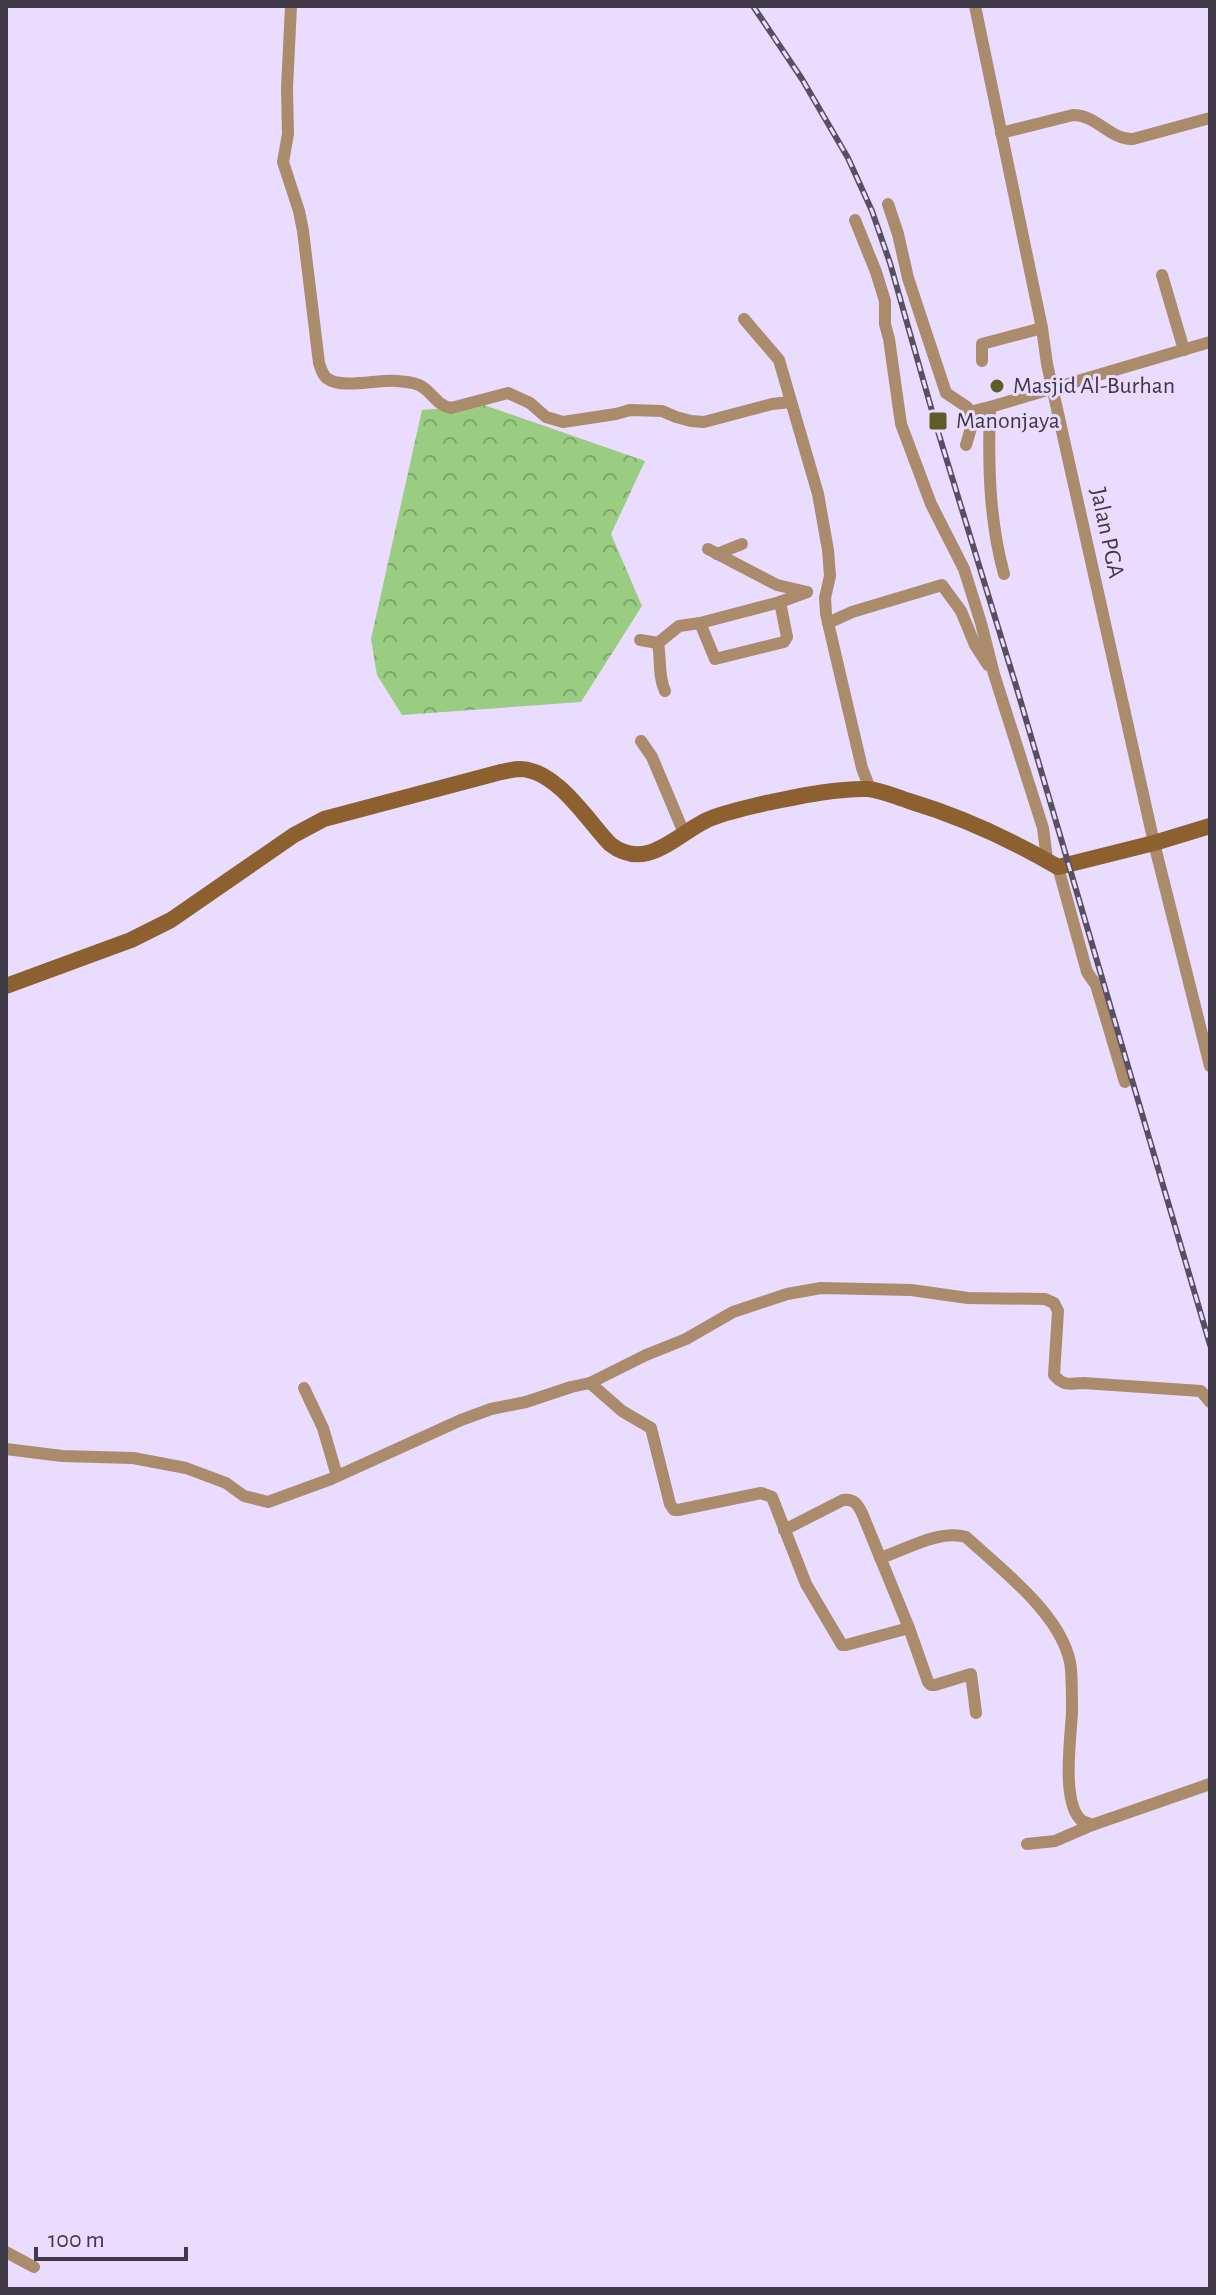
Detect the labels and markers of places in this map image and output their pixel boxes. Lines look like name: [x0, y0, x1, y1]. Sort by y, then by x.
place label: Masjid Al-Burhan: [1013, 374, 1175, 398]
marker: Masjid Al-Burhan: [988, 377, 1006, 395]
place label: Manonjaya: [956, 409, 1060, 433]
marker: Manonjaya: [927, 410, 949, 432]

